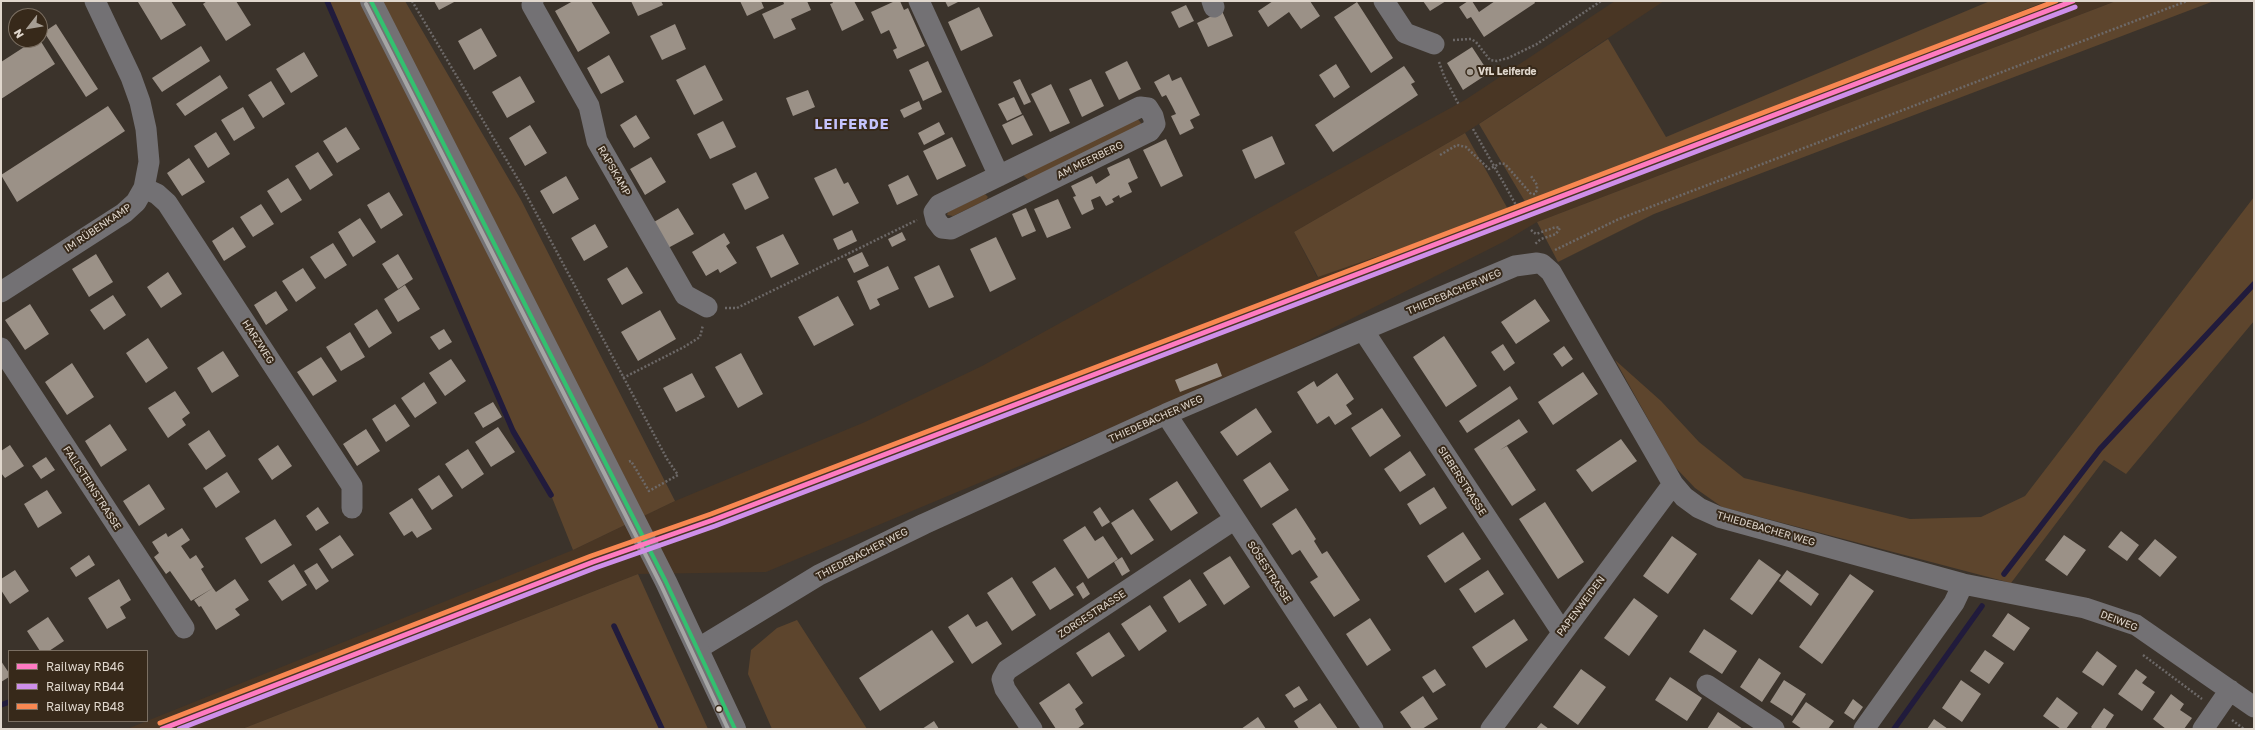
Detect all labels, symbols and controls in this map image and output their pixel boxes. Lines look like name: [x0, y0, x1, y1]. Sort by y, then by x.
north arrow: [8, 8, 48, 48]
text: N: [10, 27, 26, 41]
place label: VfL Leiferde: [1478, 66, 1536, 78]
marker: VfL Leiferde: [1465, 67, 1475, 77]
district label: LEIFERDE: [814, 117, 890, 133]
street label: AM MEERBERG: [1055, 139, 1125, 181]
street label: RAPSKAMP: [595, 144, 633, 198]
street label: IM RÜBENKAMP: [62, 201, 134, 255]
street label: THIEDEBACHER WEG: [1405, 267, 1503, 317]
street label: HARZWEG: [239, 318, 277, 366]
street label: THIEDEBACHER WEG: [1107, 393, 1205, 445]
street label: FALLSTEINSTRASSE: [60, 444, 124, 532]
street label: SIEBERSTRASSE: [1435, 444, 1489, 518]
street label: THIEDEBACHER WEG: [1715, 509, 1817, 549]
street label: THIEDEBACHER WEG: [814, 526, 910, 582]
street label: SÖSESTRASSE: [1245, 539, 1293, 605]
street label: PAPENWEIDEN: [1554, 574, 1608, 638]
street label: ZORGESTRASSE: [1056, 588, 1128, 640]
street label: DEIWEG: [2099, 608, 2139, 634]
legend: [8, 650, 148, 722]
text: Railway RB46: [46, 659, 124, 674]
text: Railway RB44: [46, 679, 124, 694]
text: Railway RB48: [46, 699, 124, 714]
unlabelled marker: [714, 704, 724, 714]

